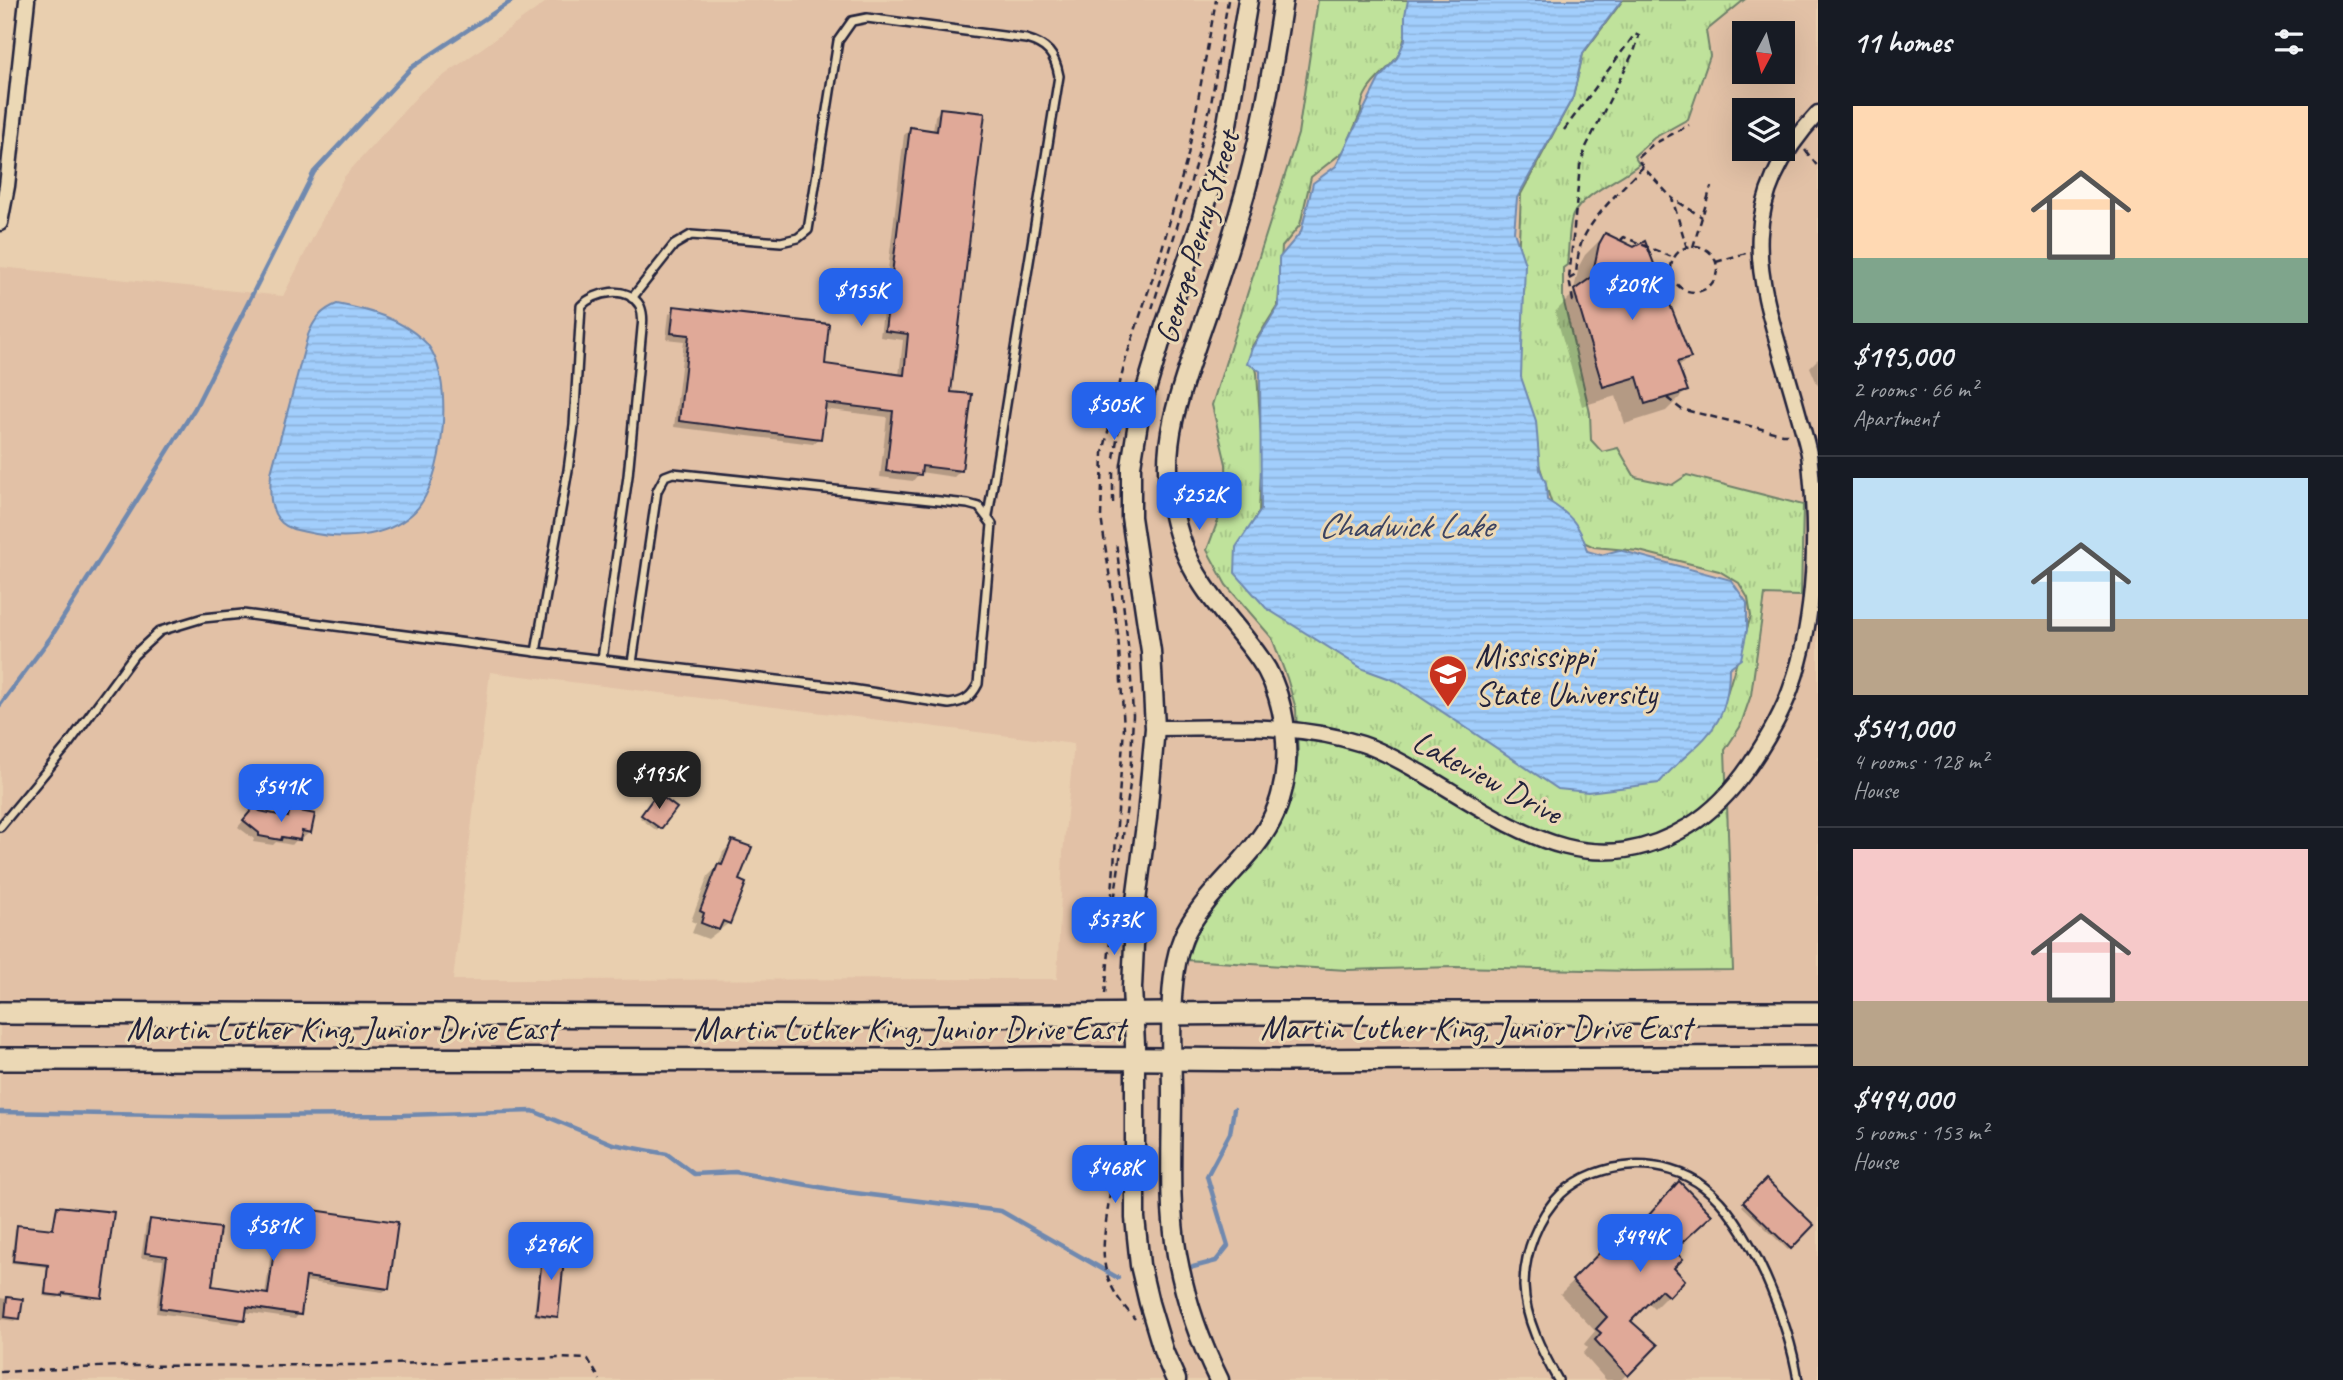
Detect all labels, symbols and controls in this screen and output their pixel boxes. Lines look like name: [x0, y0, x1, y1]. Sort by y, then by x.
north arrow: [1732, 21, 1796, 84]
map controls: [1732, 21, 1795, 161]
text: 11 homes: [1853, 23, 1951, 61]
icon: filters: [2270, 23, 2308, 61]
button: layers: [1732, 98, 1795, 161]
street label: George Perry Street: [1145, 123, 1250, 349]
icon: home: [2018, 152, 2144, 278]
pin: $209K: [1583, 262, 1681, 322]
pin: $155K: [812, 268, 910, 328]
text: $209K: [1606, 270, 1658, 299]
text: $155K: [835, 276, 887, 305]
text: $195,000: [1853, 337, 1953, 375]
text: 2 rooms · 66 m²: [1853, 375, 1977, 404]
pin: $505K: [1065, 382, 1163, 442]
text: $505K: [1088, 390, 1140, 419]
text: Apartment: [1853, 404, 1938, 433]
pin: $252K: [1150, 472, 1248, 532]
text: $252K: [1173, 480, 1225, 509]
water label: Chadwick Lake: [1318, 503, 1497, 548]
icon: home: [2018, 524, 2144, 650]
place label: Mississippi State University: [1475, 635, 1659, 715]
school or university icon: Mississippi State University: [1427, 653, 1469, 708]
text: $541,000: [1853, 709, 1953, 747]
street label: Lakeview Drive: [1406, 720, 1571, 835]
text: 4 rooms · 128 m²: [1853, 747, 1988, 776]
pin: $195K: [610, 752, 708, 811]
text: $195K: [633, 759, 685, 788]
pin: $541K: [232, 764, 330, 824]
text: $541K: [255, 772, 307, 801]
text: House: [1853, 776, 1898, 805]
icon: home: [2018, 895, 2144, 1021]
pin: $573K: [1065, 898, 1163, 957]
text: $573K: [1088, 905, 1140, 934]
street label: Martin Luther King, Junior Drive East: [1261, 1007, 1696, 1049]
street label: Martin Luther King, Junior Drive East: [127, 1008, 562, 1050]
street label: Martin Luther King, Junior Drive East: [694, 1008, 1129, 1050]
text: $494,000: [1853, 1080, 1953, 1118]
text: 5 rooms · 153 m²: [1853, 1118, 1988, 1147]
pin: $468K: [1066, 1146, 1164, 1205]
text: House: [1853, 1147, 1898, 1176]
text: $468K: [1088, 1153, 1142, 1182]
pin: $581K: [224, 1204, 322, 1263]
text: $581K: [247, 1211, 299, 1240]
pin: $494K: [1591, 1214, 1689, 1274]
pin: $296K: [502, 1222, 600, 1282]
text: $494K: [1614, 1222, 1666, 1251]
text: $296K: [524, 1230, 578, 1259]

